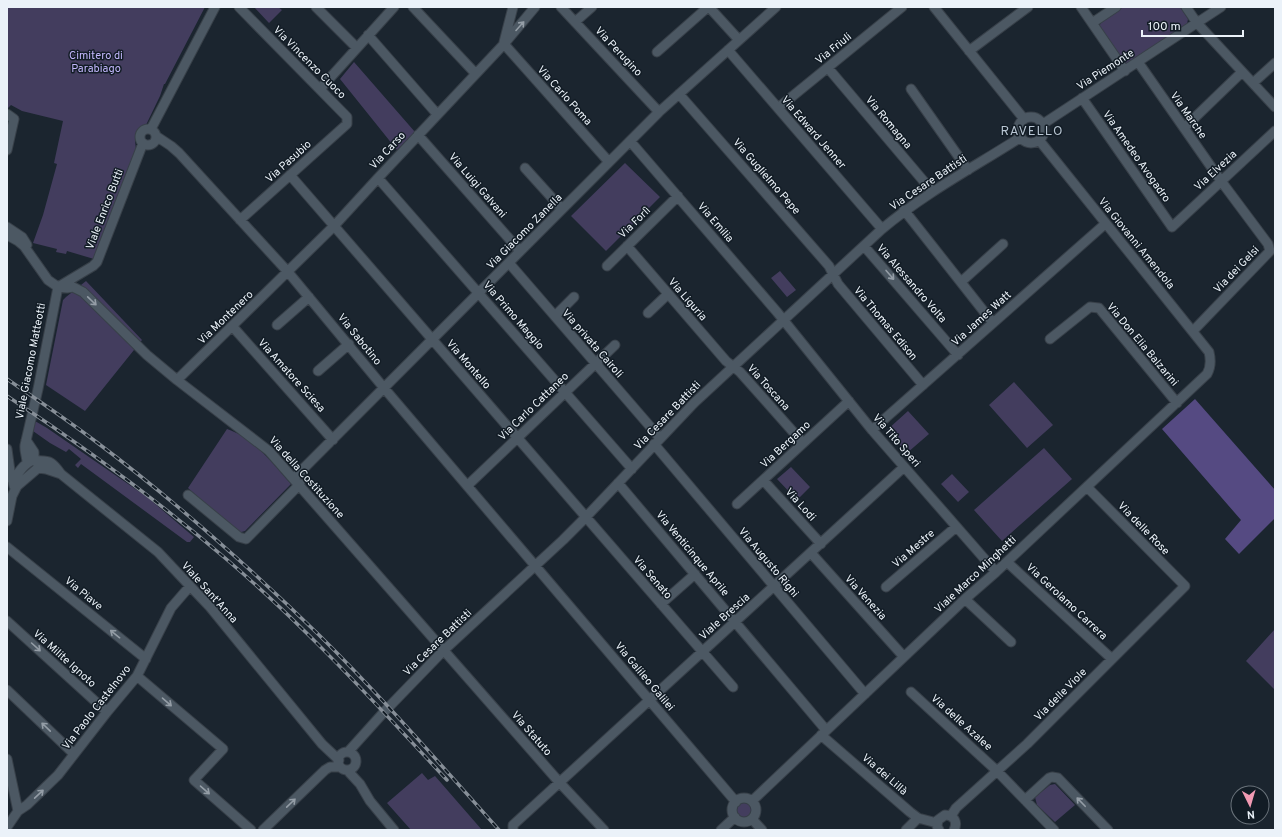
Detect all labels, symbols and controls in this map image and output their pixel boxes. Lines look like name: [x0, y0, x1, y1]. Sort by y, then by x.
scale bar: [1142, 12, 1243, 38]
text: 100 m: [1148, 19, 1181, 35]
one-way arrow: [515, 21, 524, 31]
street label: Via Vincenzo Cuoco: [270, 23, 349, 102]
street label: Via Perugino: [592, 24, 645, 80]
street label: Via Friuli: [813, 30, 855, 68]
street label: Via Piemonte: [1074, 46, 1137, 94]
park label: Cimitero di Parabiago: [69, 49, 123, 76]
street label: Via Carlo Poma: [534, 63, 595, 129]
street label: Via Marche: [1167, 89, 1210, 142]
street label: Via Edward Jenner: [778, 93, 849, 173]
street label: Via Romagna: [862, 93, 915, 152]
street label: Via Amedeo Avogadro: [1099, 108, 1173, 205]
district label: RAVELLO: [1001, 124, 1063, 140]
street label: Via Carso: [367, 129, 409, 173]
street label: Via Guglielmo Pepe: [729, 136, 803, 218]
street label: Via Pasubio: [263, 137, 315, 186]
street label: Via Elvezia: [1191, 147, 1240, 194]
street label: Via Luigi Galvani: [445, 150, 509, 221]
street label: Via Cesare Battisti: [887, 152, 970, 214]
street label: Viale Enrico Butti: [83, 167, 127, 252]
street label: Via Giacomo Zanella: [484, 191, 566, 273]
street label: Via Giovanni Amendola: [1095, 195, 1178, 292]
street label: Via Emilia: [694, 200, 737, 246]
street label: Via Forlì: [616, 204, 654, 242]
street label: Via Alessandro Volta: [873, 241, 949, 326]
street label: Via dei Gelsi: [1211, 243, 1263, 296]
one-way arrow: [885, 270, 894, 281]
street label: Via Liguria: [665, 275, 710, 324]
street label: Via Primo Maggio: [480, 279, 547, 353]
street label: Via Thomas Edison: [850, 284, 920, 363]
street label: Via Montenero: [195, 288, 256, 348]
street label: Via James Watt: [949, 288, 1015, 349]
one-way arrow: [87, 296, 97, 305]
street label: Via Don Elia Balzarini: [1103, 300, 1181, 389]
street label: Viale Giacomo Matteotti: [13, 302, 49, 421]
street label: Via privata Cairoli: [559, 306, 626, 381]
street label: Via Sabotino: [334, 311, 384, 368]
street label: Via Amatore Sciesa: [254, 336, 328, 416]
street label: Via Montello: [443, 337, 494, 392]
street label: Via Toscana: [744, 362, 793, 414]
street label: Via Carlo Cattaneo: [496, 370, 572, 444]
street label: Via Cesare Battisti: [631, 378, 704, 453]
street label: Via Tito Speri: [869, 411, 923, 470]
street label: Via Bergamo: [758, 418, 814, 472]
street label: Via della Costituzione: [265, 433, 347, 522]
street label: Via Lodi: [782, 485, 819, 524]
street label: Via delle Rose: [1114, 499, 1172, 558]
street label: Via Venticinque Aprile: [652, 508, 732, 599]
street label: Via Augusto Righi: [735, 525, 802, 600]
street label: Via Mestre: [890, 526, 938, 571]
street label: Viale Marco Minghetti: [932, 533, 1020, 616]
street label: Via Senato: [630, 553, 675, 602]
street label: Viale Sant'Anna: [178, 559, 241, 627]
street label: Via Gerolamo Carrera: [1023, 560, 1110, 643]
street label: Via Venezia: [841, 572, 889, 623]
street label: Via Piave: [61, 574, 105, 614]
street label: Viale Brescia: [696, 590, 753, 643]
street label: Via Cesare Battisti: [400, 606, 475, 679]
street label: Via Milite Ignoto: [30, 627, 99, 691]
one-way arrow: [110, 630, 121, 639]
street label: Via Galileo Galilei: [611, 639, 677, 714]
one-way arrow: [31, 643, 41, 652]
street label: Via Paolo Castelnovo: [59, 662, 134, 753]
street label: Via delle Viole: [1031, 665, 1090, 724]
street label: Via delle Azalee: [928, 691, 995, 754]
one-way arrow: [162, 697, 172, 706]
street label: Via Statuto: [508, 708, 554, 759]
one-way arrow: [41, 722, 51, 732]
street label: Via dei Lillà: [859, 751, 910, 799]
one-way arrow: [200, 785, 210, 795]
north arrow: [1230, 785, 1270, 825]
one-way arrow: [34, 789, 44, 799]
one-way arrow: [1076, 797, 1086, 807]
one-way arrow: [286, 798, 296, 808]
text: N: [1246, 807, 1255, 821]

